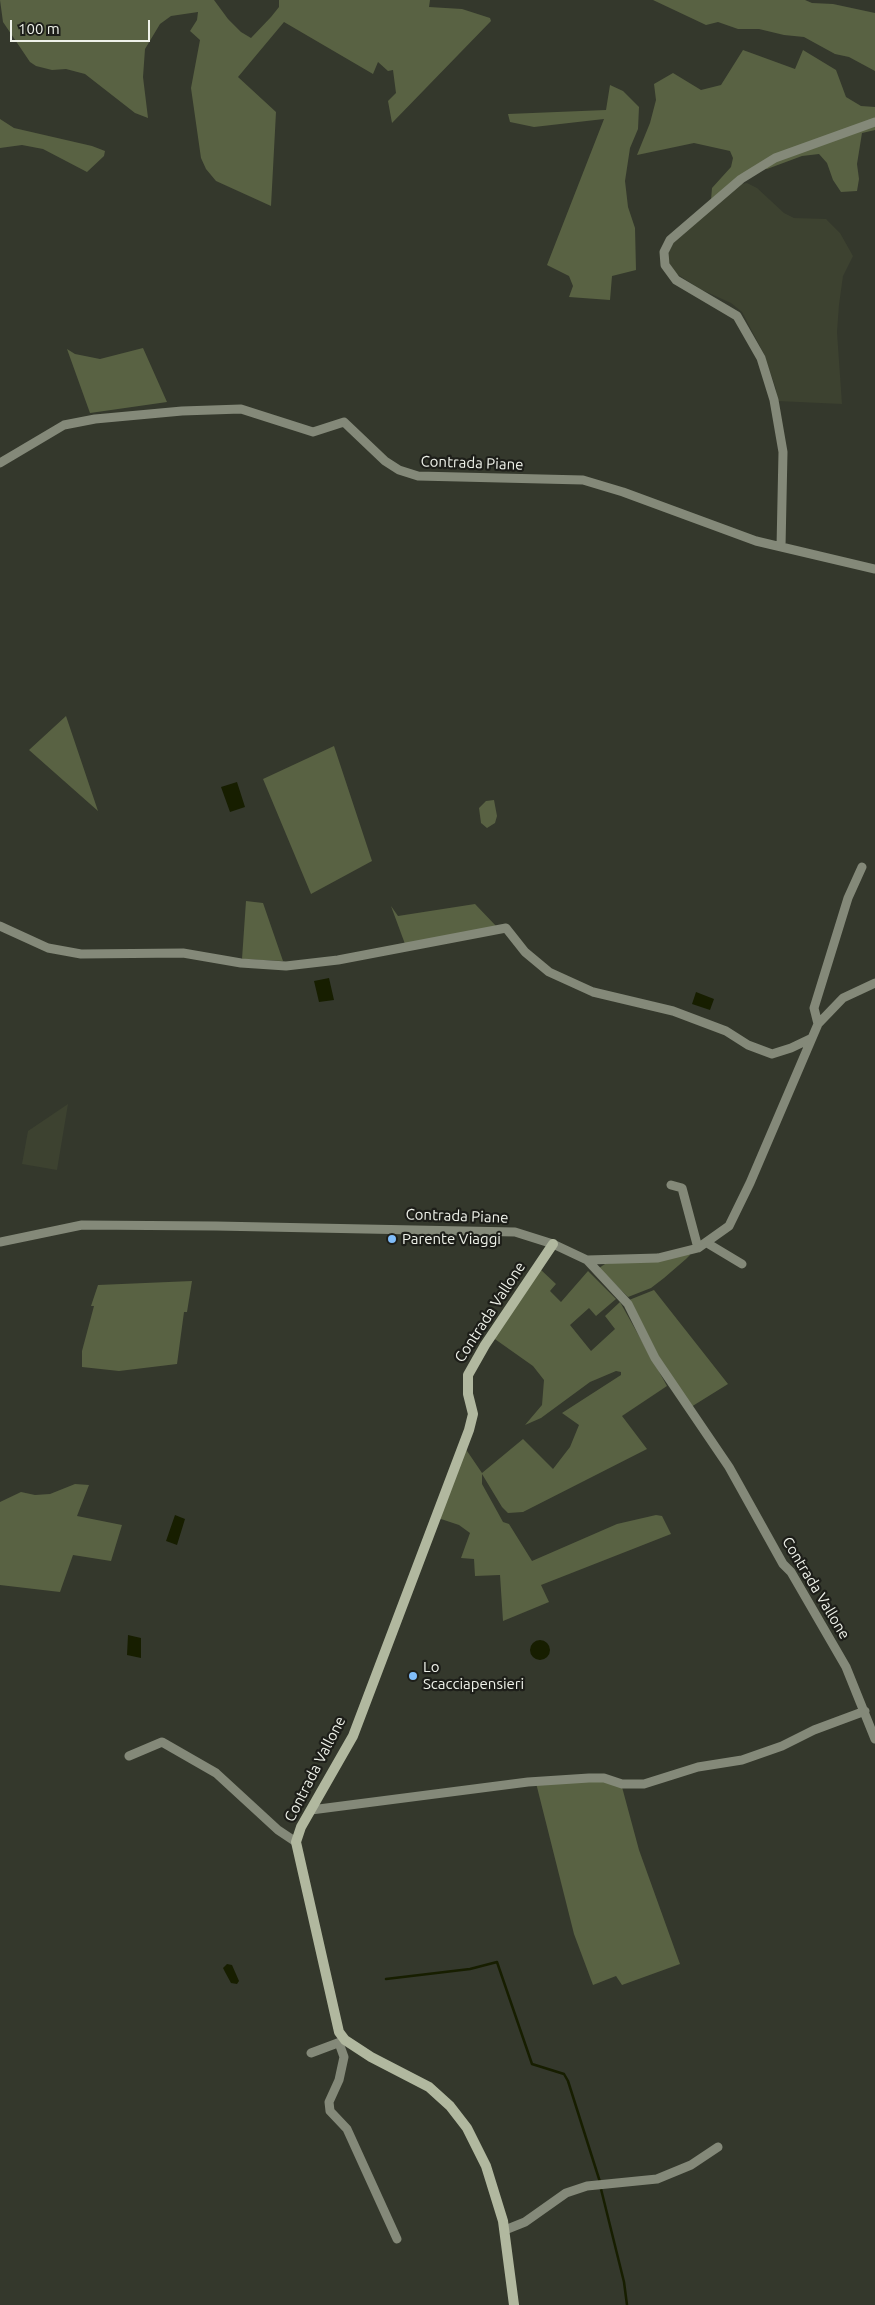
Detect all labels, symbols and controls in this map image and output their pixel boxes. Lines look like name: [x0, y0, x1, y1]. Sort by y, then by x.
scale bar: [12, 10, 152, 42]
text: 100 m: [18, 20, 60, 37]
street label: Contrada Piane: [420, 452, 524, 474]
street label: Contrada Piane: [405, 1205, 509, 1227]
place label: Parente Viaggi: [402, 1230, 501, 1248]
marker: Parente Viaggi: [386, 1233, 398, 1245]
street label: Contrada Vallone: [451, 1258, 529, 1366]
street label: Contrada Vallone: [778, 1534, 854, 1642]
place label: Lo Scacciapensieri: [423, 1658, 524, 1693]
marker: Lo Scacciapensieri: [407, 1670, 419, 1682]
street label: Contrada Vallone: [281, 1713, 349, 1825]

